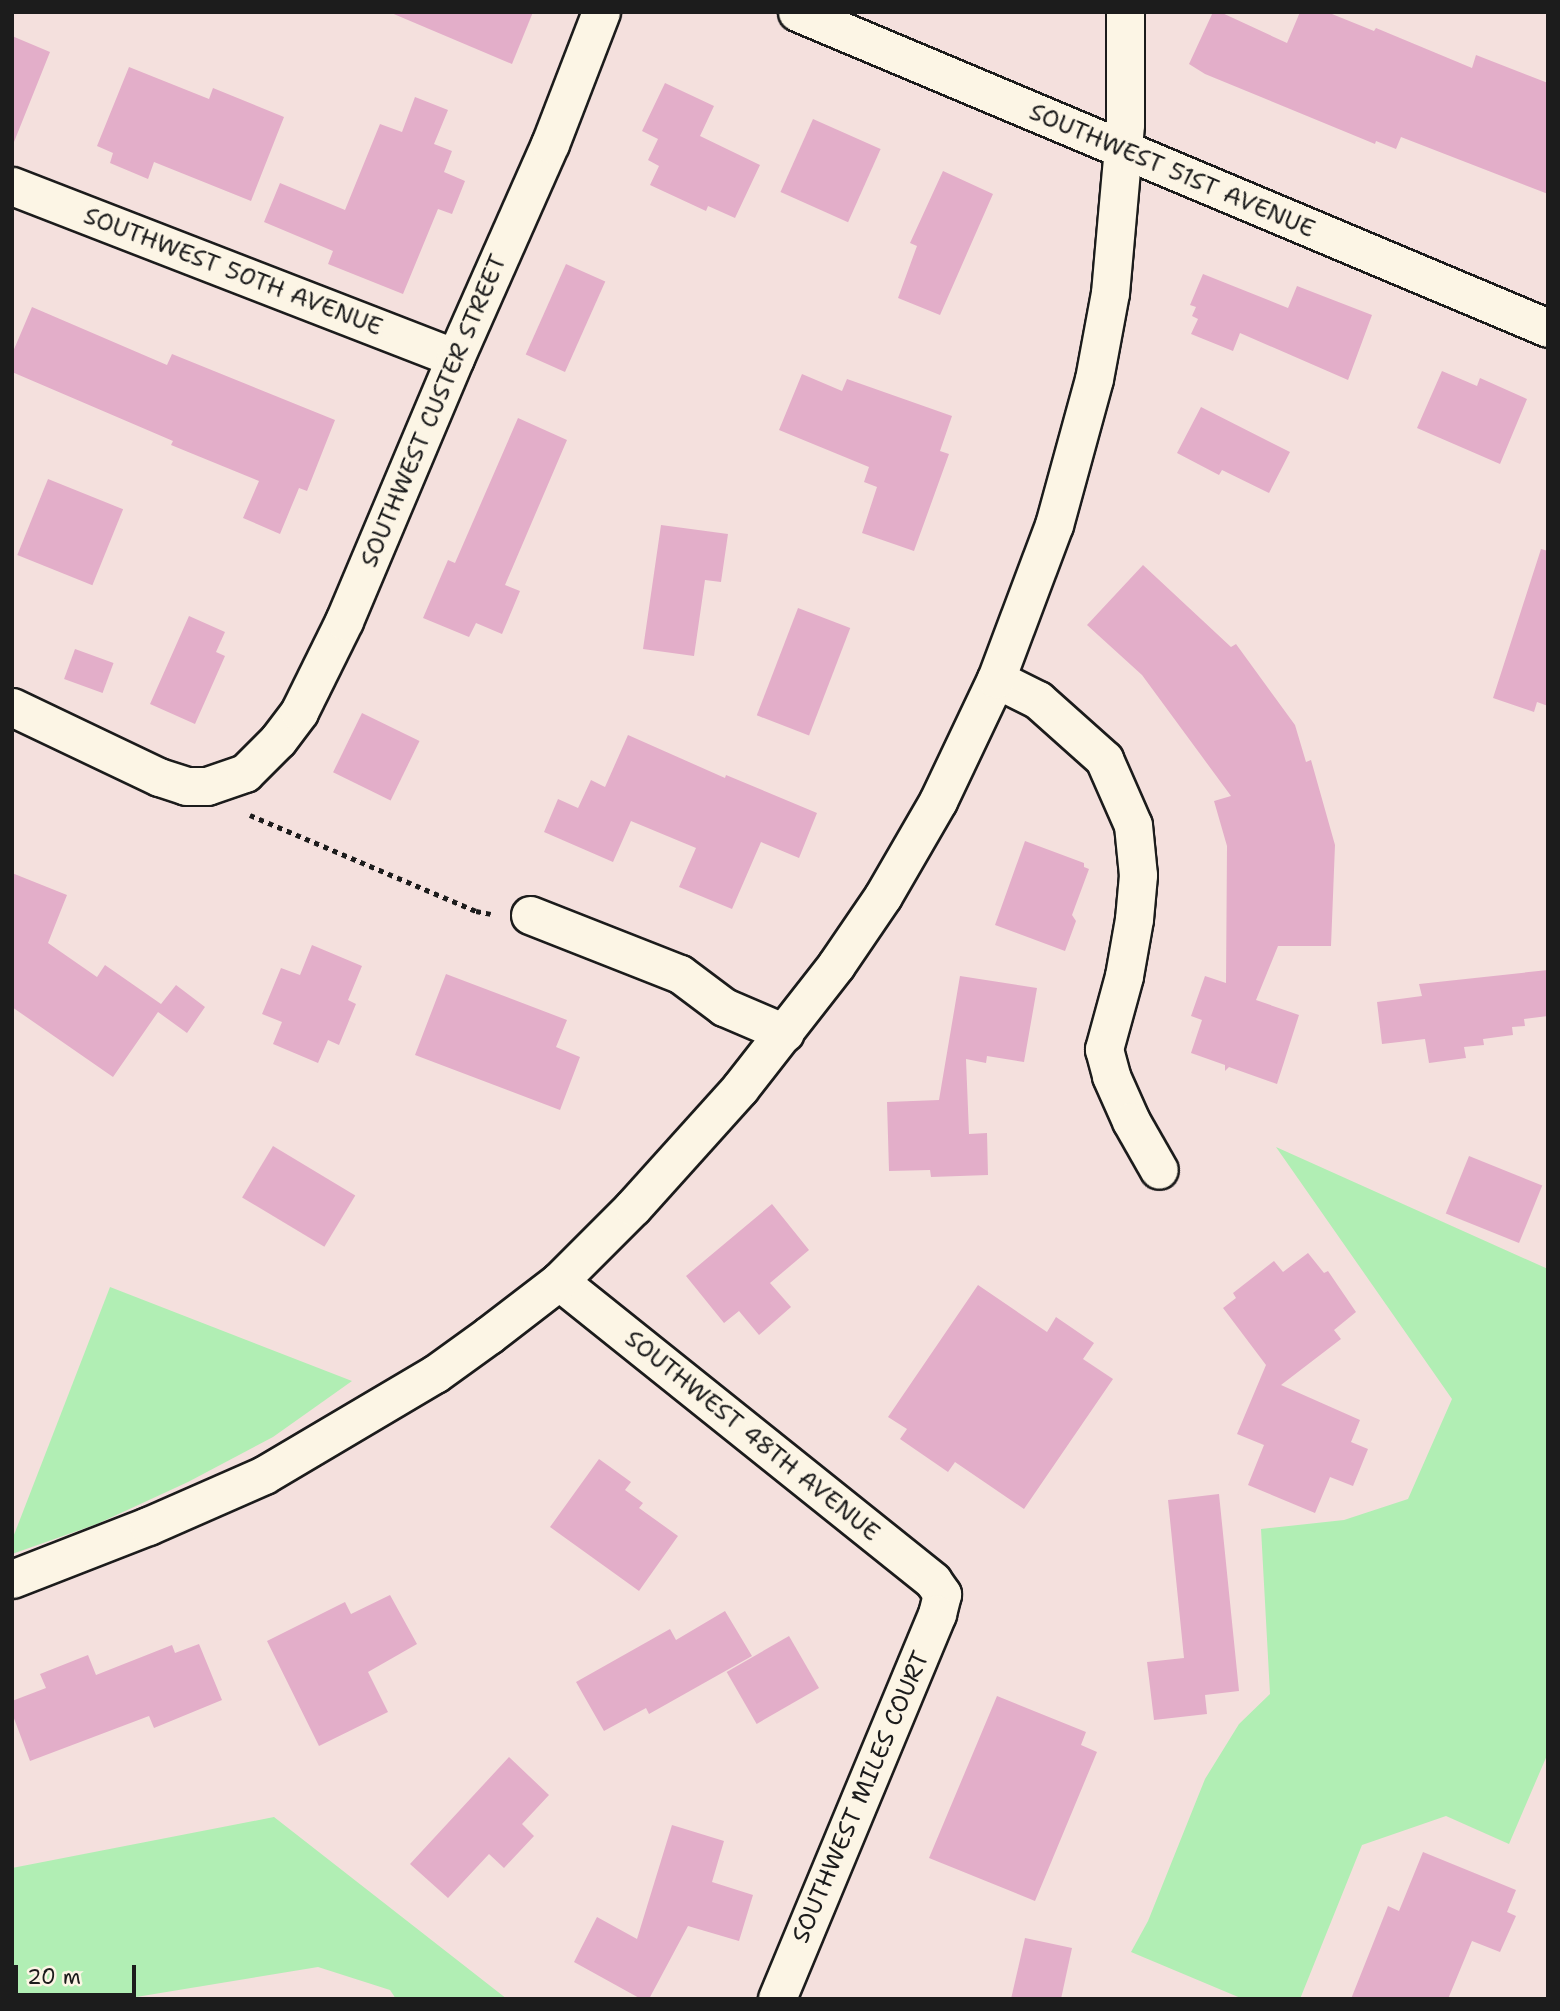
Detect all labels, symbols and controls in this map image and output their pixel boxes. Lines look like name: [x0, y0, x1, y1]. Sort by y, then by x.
street label: SOUTHWEST 51ST AVENUE: [1025, 98, 1319, 244]
street label: SOUTHWEST 50TH AVENUE: [80, 202, 386, 342]
street label: SOUTHWEST CUSTER STREET: [355, 250, 513, 572]
street label: SOUTHWEST 48TH AVENUE: [619, 1324, 885, 1548]
street label: SOUTHWEST MILES COURT: [786, 1647, 936, 1947]
scale bar: [18, 1952, 140, 1996]
text: 20 m: [27, 1963, 81, 1991]

